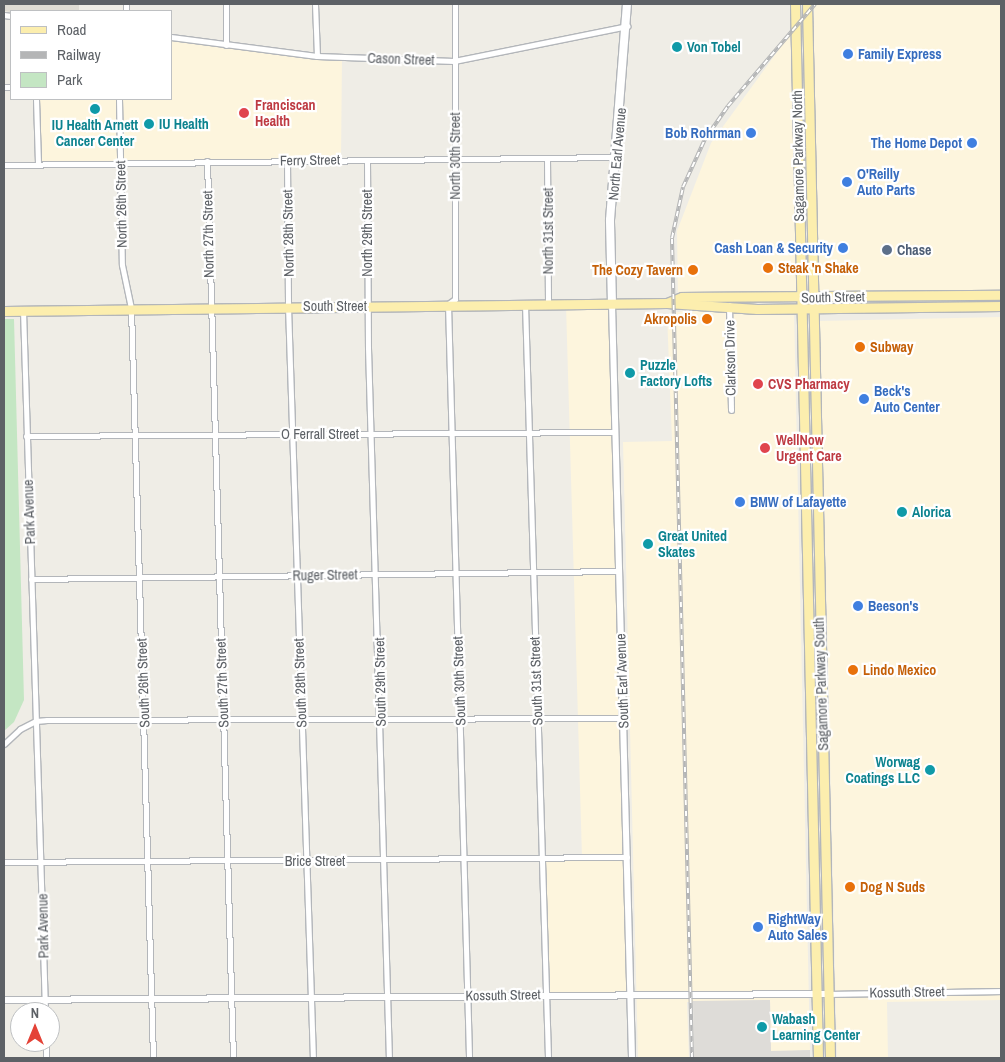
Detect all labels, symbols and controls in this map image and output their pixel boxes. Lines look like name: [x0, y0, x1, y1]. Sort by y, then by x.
legend: [10, 10, 172, 100]
text: Road: [57, 19, 86, 40]
place label: Von Tobel: [687, 39, 741, 55]
marker: Von Tobel: [671, 41, 683, 53]
text: Railway: [57, 44, 101, 65]
place label: Family Express: [858, 46, 942, 62]
marker: Family Express: [842, 48, 854, 60]
street label: Cason Street: [367, 49, 435, 69]
text: Park: [57, 69, 82, 90]
street label: Sagamore Parkway North: [788, 90, 808, 222]
place label: Franciscan Health: [255, 97, 316, 130]
marker: IU Health Arnett Cancer Center: [89, 103, 101, 115]
marker: Franciscan Health: [237, 106, 251, 120]
street label: North Earl Avenue: [605, 107, 629, 201]
street label: North 30th Street: [447, 112, 463, 200]
place label: IU Health: [159, 116, 209, 132]
place label: IU Health Arnett Cancer Center: [52, 117, 138, 150]
marker: IU Health: [143, 118, 155, 130]
place label: Bob Rohrman: [665, 125, 741, 141]
marker: Bob Rohrman: [745, 127, 757, 139]
place label: The Home Depot: [871, 135, 962, 151]
marker: The Home Depot: [966, 137, 978, 149]
street label: Ferry Street: [280, 151, 340, 169]
street label: North 26th Street: [112, 160, 130, 248]
place label: O'Reilly Auto Parts: [857, 166, 915, 198]
marker: O'Reilly Auto Parts: [841, 176, 853, 188]
street label: North 31st Street: [540, 188, 556, 274]
street label: North 28th Street: [279, 189, 297, 277]
street label: North 29th Street: [359, 189, 375, 277]
street label: North 27th Street: [199, 190, 217, 278]
place label: Cash Loan & Security: [714, 240, 833, 256]
marker: Cash Loan & Security: [837, 242, 849, 254]
place label: Chase: [897, 242, 931, 258]
marker: Chase: [881, 244, 893, 256]
place label: Steak 'n Shake: [778, 260, 859, 276]
place label: The Cozy Tavern: [592, 262, 683, 278]
marker: Steak 'n Shake: [762, 262, 774, 274]
marker: The Cozy Tavern: [687, 264, 699, 276]
street label: South Street: [801, 288, 865, 306]
street label: South Street: [303, 298, 367, 314]
place label: Akropolis: [644, 311, 697, 327]
marker: Akropolis: [701, 313, 713, 325]
street label: Clarkson Drive: [721, 320, 739, 396]
place label: Subway: [870, 339, 913, 355]
marker: Subway: [854, 341, 866, 353]
place label: Puzzle Factory Lofts: [640, 357, 712, 390]
marker: Puzzle Factory Lofts: [624, 367, 636, 379]
place label: CVS Pharmacy: [768, 376, 850, 392]
marker: CVS Pharmacy: [752, 378, 764, 390]
place label: Beck's Auto Center: [874, 383, 940, 416]
marker: Beck's Auto Center: [858, 393, 870, 405]
street label: O Ferrall Street: [281, 426, 359, 442]
place label: WellNow Urgent Care: [776, 432, 842, 464]
marker: WellNow Urgent Care: [758, 441, 772, 455]
street label: Park Avenue: [19, 479, 39, 545]
place label: BMW of Lafayette: [750, 494, 846, 510]
marker: BMW of Lafayette: [734, 496, 746, 508]
place label: Alorica: [912, 504, 951, 520]
marker: Alorica: [896, 506, 908, 518]
place label: Great United Skates: [658, 528, 727, 560]
marker: Great United Skates: [642, 538, 654, 550]
street label: Ruger Street: [292, 566, 358, 584]
place label: Beeson's: [868, 598, 919, 614]
marker: Beeson's: [852, 600, 864, 612]
street label: Sagamore Parkway South: [810, 617, 832, 751]
street label: South Earl Avenue: [612, 633, 632, 729]
street label: South 30th Street: [449, 636, 469, 726]
street label: South 31st Street: [526, 636, 546, 726]
street label: South 29th Street: [371, 637, 389, 727]
street label: South 26th Street: [133, 638, 153, 728]
street label: South 27th Street: [212, 638, 232, 728]
street label: South 28th Street: [290, 638, 310, 728]
place label: Lindo Mexico: [863, 662, 936, 678]
marker: Lindo Mexico: [847, 664, 859, 676]
place label: Worwag Coatings LLC: [845, 754, 920, 786]
marker: Worwag Coatings LLC: [924, 764, 936, 776]
street label: Brice Street: [285, 853, 345, 869]
place label: Dog N Suds: [860, 879, 925, 895]
marker: Dog N Suds: [844, 881, 856, 893]
street label: Park Avenue: [34, 893, 52, 959]
place label: RightWay Auto Sales: [768, 911, 827, 944]
marker: RightWay Auto Sales: [752, 921, 764, 933]
street label: Kossuth Street: [869, 983, 945, 1001]
street label: Kossuth Street: [465, 986, 541, 1004]
north arrow: [10, 1002, 60, 1052]
text: N: [31, 1004, 39, 1022]
place label: Wabash Learning Center: [772, 1011, 860, 1044]
marker: Wabash Learning Center: [756, 1021, 768, 1033]

